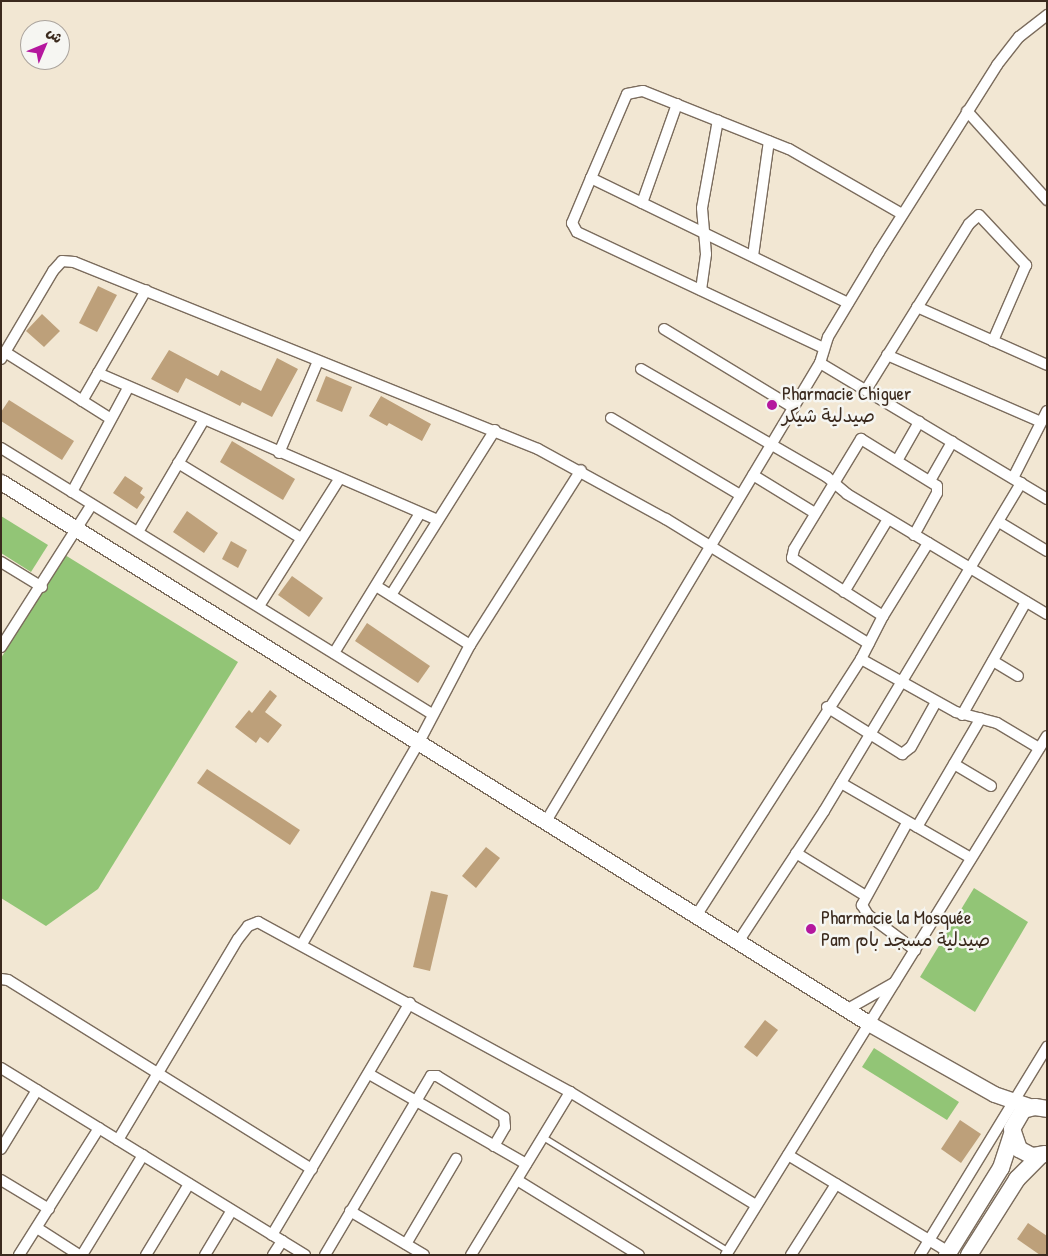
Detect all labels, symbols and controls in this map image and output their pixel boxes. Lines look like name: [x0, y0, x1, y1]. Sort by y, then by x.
north arrow: [20, 20, 70, 70]
text: ش: [43, 23, 67, 47]
place label: Pharmacie Chiguer صيدلية شيكر: [782, 383, 911, 427]
marker: Pharmacie Chiguer صيدلية شيكر: [766, 399, 778, 411]
place label: Pharmacie la Mosquée Pam صيدلية مسجد بام: [821, 907, 990, 951]
marker: Pharmacie la Mosquée Pam صيدلية مسجد بام: [805, 923, 817, 935]

